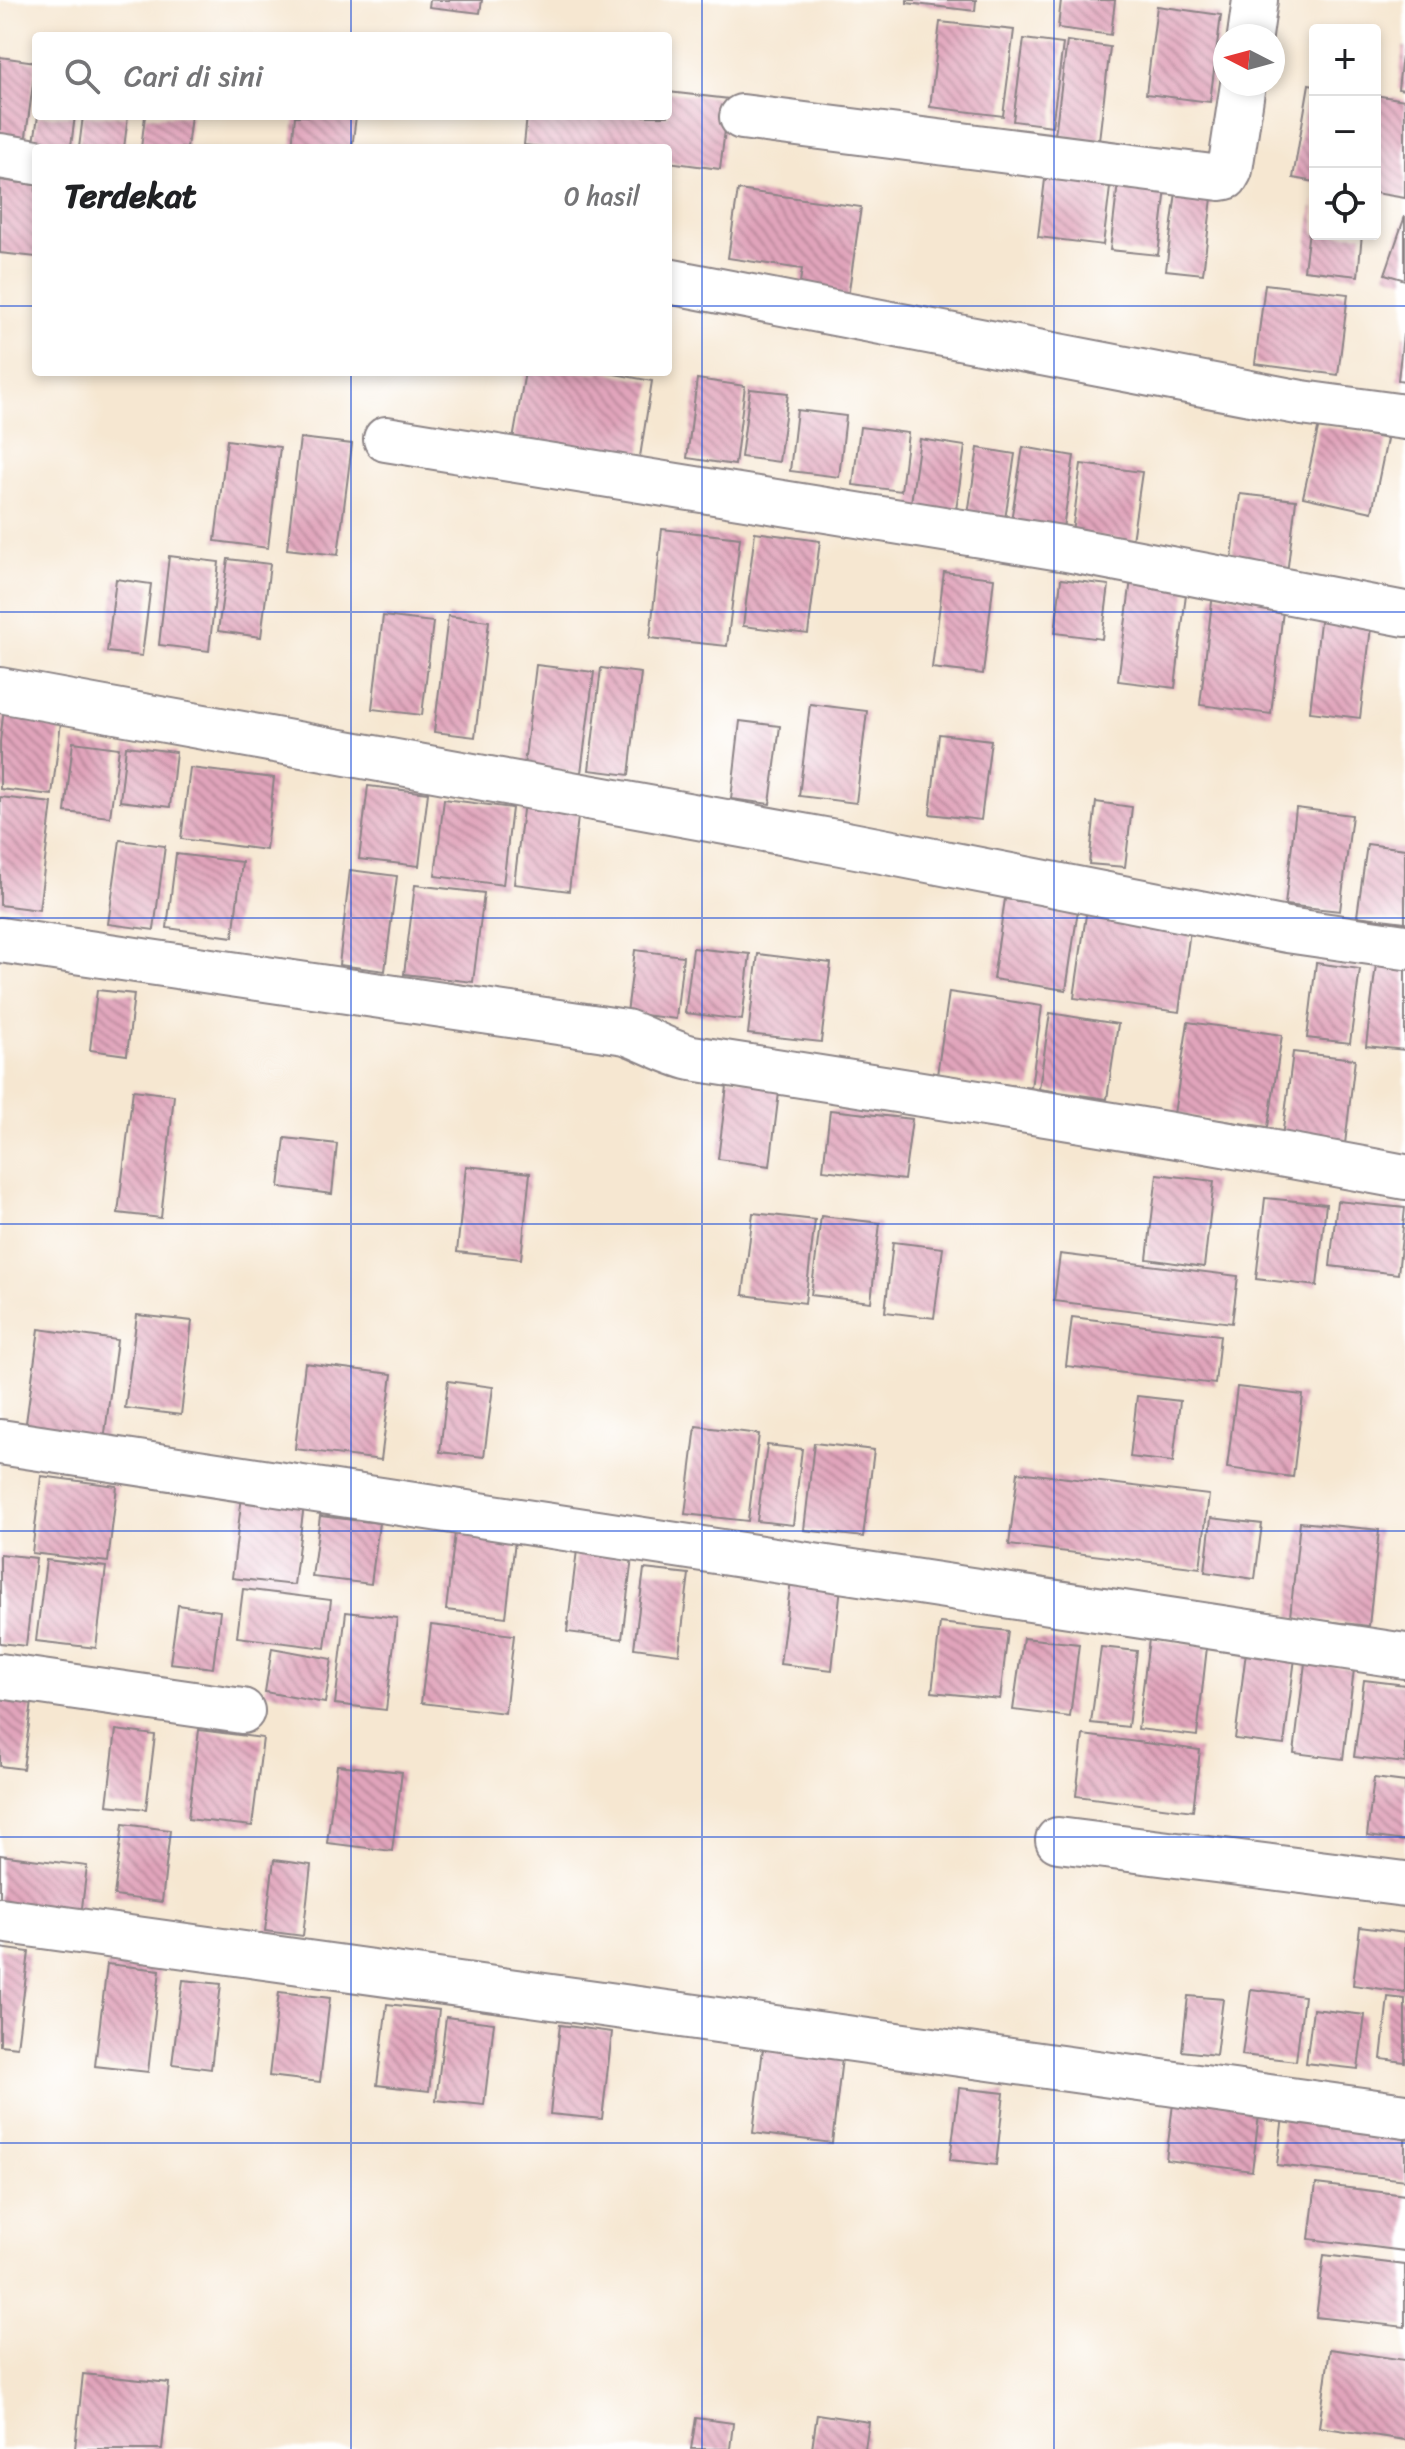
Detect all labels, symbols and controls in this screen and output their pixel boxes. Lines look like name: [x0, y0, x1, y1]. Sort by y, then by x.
north arrow: [1213, 24, 1285, 96]
map controls: [1309, 24, 1381, 240]
button: +: [1309, 24, 1381, 96]
search box: [32, 32, 672, 120]
text: Cari di sini: [124, 49, 263, 103]
icon: search: [60, 54, 104, 98]
button: −: [1309, 96, 1381, 168]
text: Terdekat: [64, 166, 197, 226]
button: locate: [1309, 168, 1381, 240]
text: 0 hasil: [564, 173, 640, 219]

